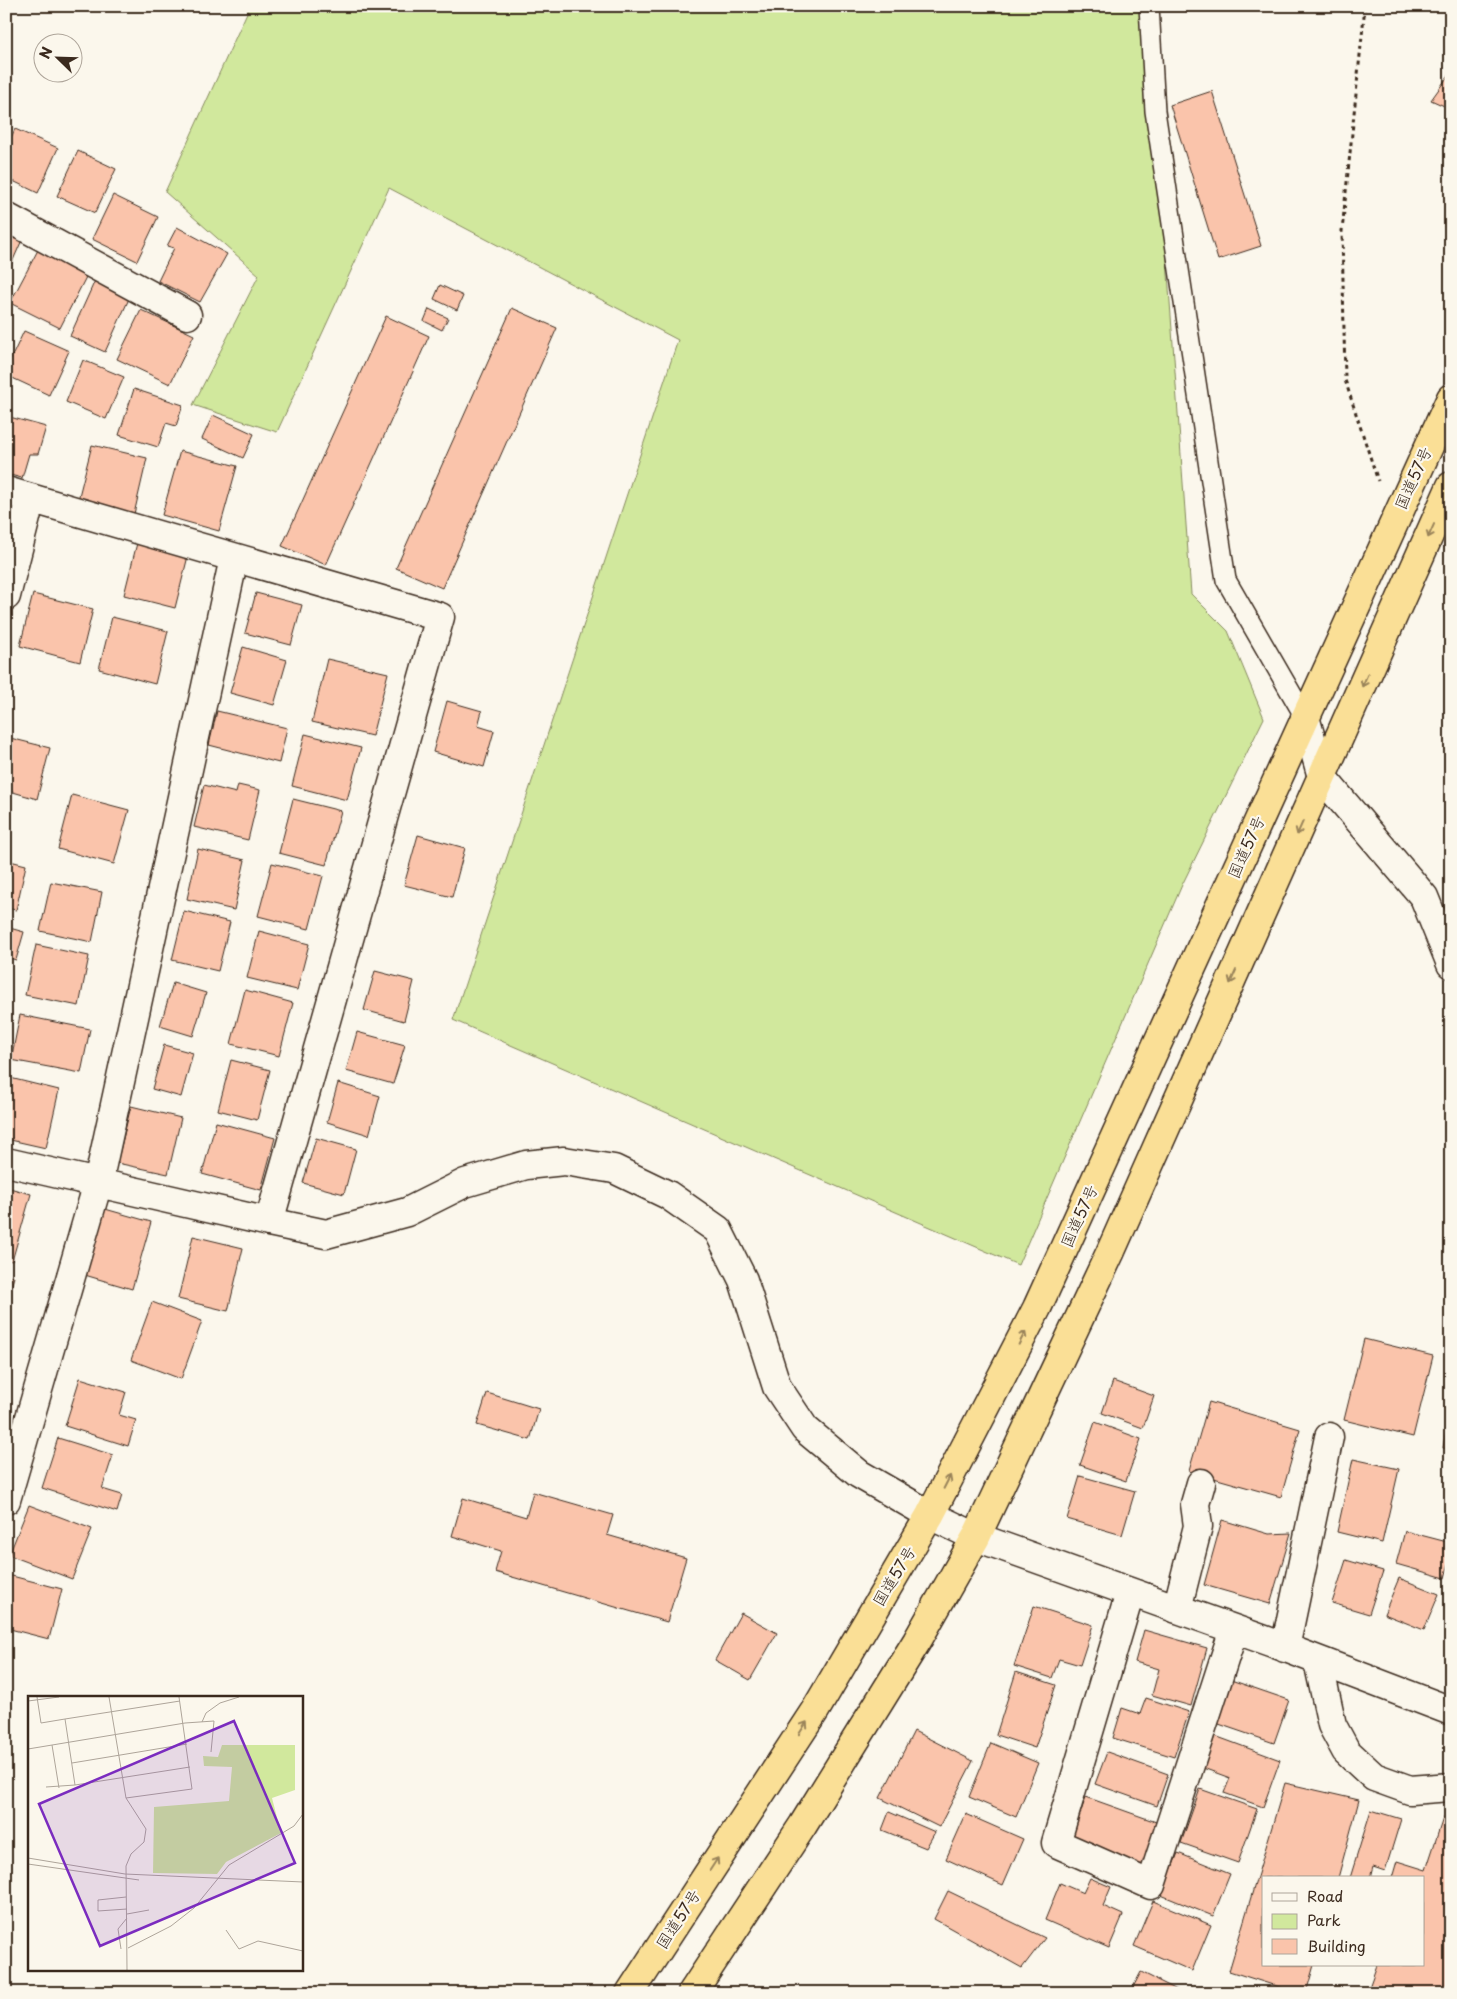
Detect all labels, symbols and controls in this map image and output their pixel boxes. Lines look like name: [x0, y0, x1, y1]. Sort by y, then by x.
north arrow: [32, 32, 82, 82]
text: N: [34, 44, 57, 62]
street label: 国道57号: [1387, 442, 1437, 513]
one-way arrow: [1426, 523, 1436, 538]
one-way arrow: [1360, 672, 1369, 687]
street label: 国道57号: [1220, 811, 1270, 882]
one-way arrow: [1294, 820, 1304, 835]
one-way arrow: [1228, 969, 1238, 984]
street label: 国道57号: [1053, 1180, 1103, 1251]
one-way arrow: [1018, 1331, 1027, 1346]
one-way arrow: [943, 1475, 952, 1490]
street label: 国道57号: [866, 1541, 921, 1610]
inset map: [28, 1696, 302, 1972]
one-way arrow: [798, 1721, 808, 1735]
one-way arrow: [709, 1857, 719, 1871]
legend: [1262, 1876, 1424, 1966]
street label: 国道57号: [649, 1884, 706, 1953]
text: Road: [1307, 1884, 1343, 1907]
text: Park: [1307, 1908, 1341, 1931]
text: Building: [1307, 1934, 1366, 1957]

